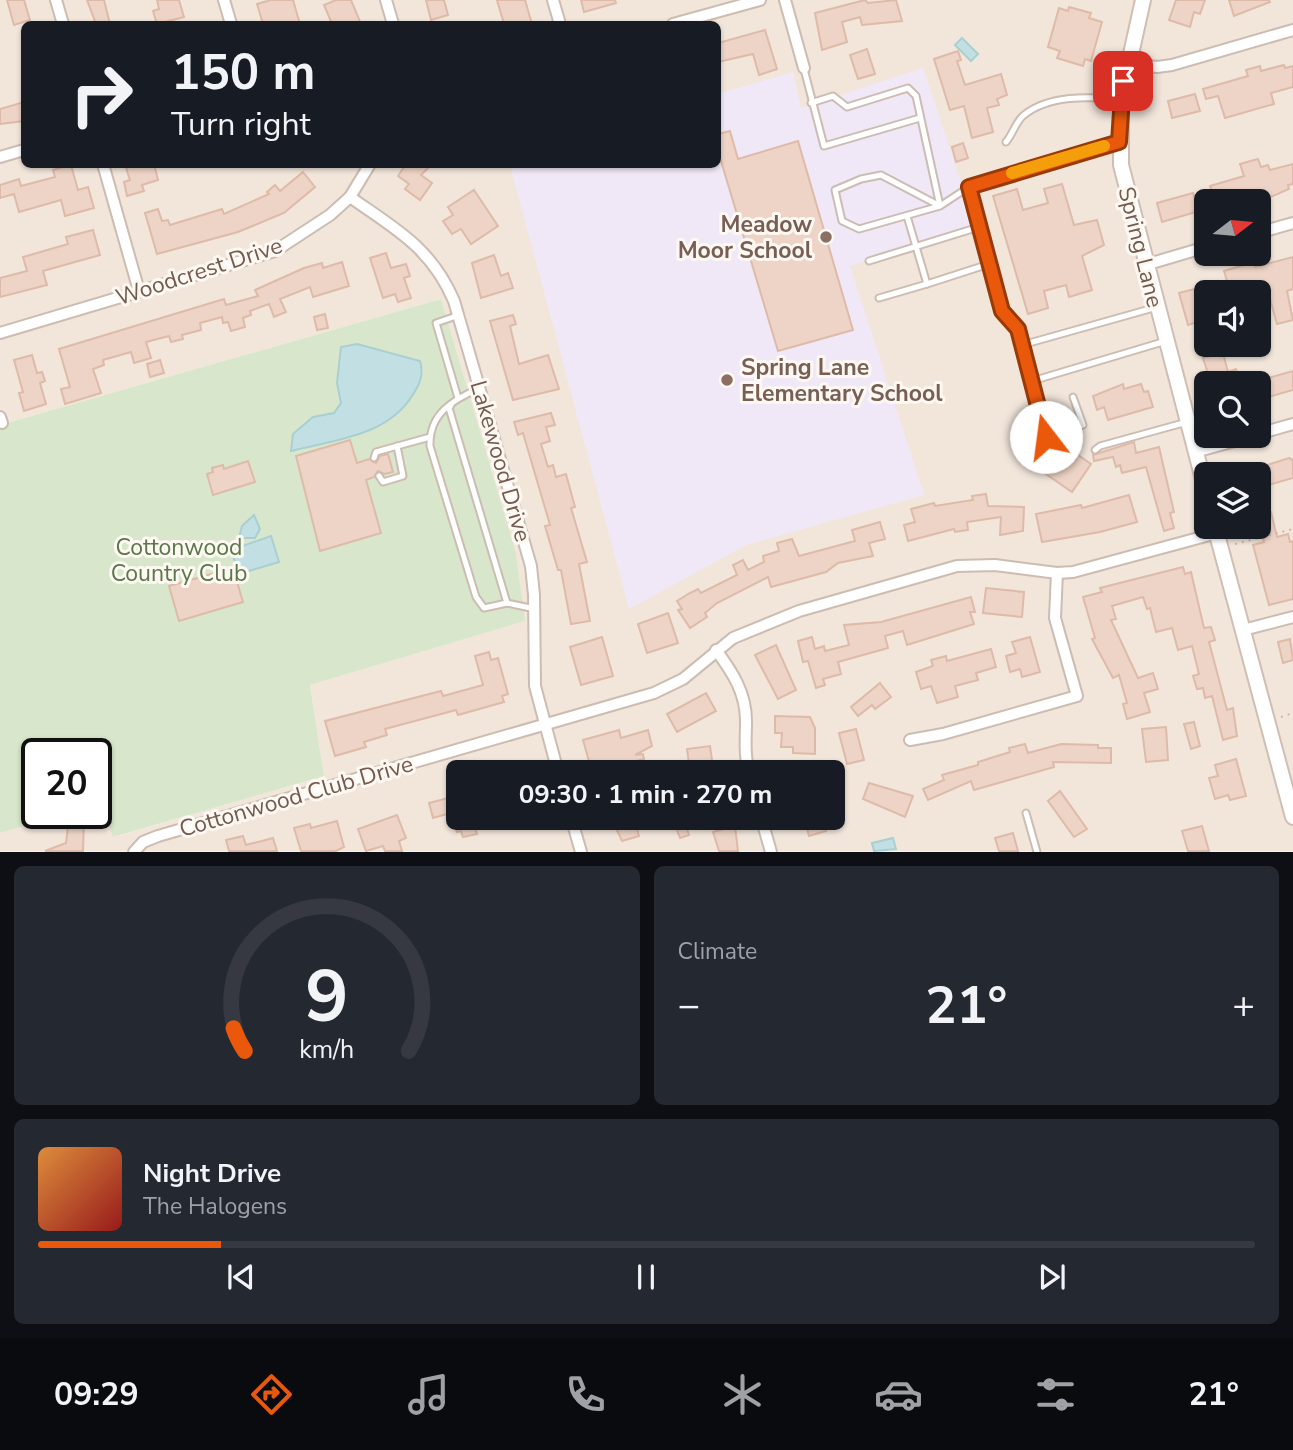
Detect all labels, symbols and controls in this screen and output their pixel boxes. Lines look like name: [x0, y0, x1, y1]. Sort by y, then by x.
text: 150 m: [171, 39, 315, 106]
icon: right: [56, 49, 147, 140]
pin: [1093, 51, 1153, 111]
icon: arrive: [1104, 62, 1142, 100]
text: Turn right: [171, 103, 311, 146]
street label: Spring Lane: [1111, 183, 1171, 311]
north arrow: [1194, 189, 1270, 266]
map controls: [1194, 189, 1271, 539]
place label: Meadow Moor School: [678, 209, 813, 266]
marker: Meadow Moor School: [818, 229, 834, 245]
street label: Woodcrest Drive: [112, 230, 286, 313]
button: sound: [1194, 280, 1271, 357]
place label: Spring Lane Elementary School: [741, 352, 943, 409]
button: search: [1194, 371, 1271, 448]
marker: Spring Lane Elementary School: [719, 372, 735, 388]
street label: Lakewood Drive: [463, 377, 538, 545]
position arrow: [1009, 400, 1083, 474]
button: layers: [1194, 462, 1271, 539]
park label: Cottonwood Country Club: [111, 532, 247, 589]
speed limit sign: 20: [21, 738, 112, 829]
street label: Cottonwood Club Drive: [176, 748, 417, 845]
text: 09:30 · 1 min · 270 m: [519, 777, 772, 812]
text: Climate: [678, 936, 757, 967]
text: 9: [305, 948, 349, 1048]
text: 21°: [925, 970, 1007, 1041]
text: −: [678, 980, 700, 1031]
text: +: [1232, 980, 1255, 1031]
text: km/h: [299, 1033, 354, 1067]
text: Night Drive: [143, 1156, 281, 1191]
text: The Halogens: [143, 1191, 287, 1222]
icon: previous: [222, 1258, 260, 1296]
icon: pause: [627, 1258, 665, 1296]
icon: next: [1033, 1258, 1071, 1296]
icon: directions: [247, 1370, 296, 1419]
icon: music: [404, 1370, 453, 1419]
icon: phone: [561, 1370, 610, 1419]
icon: climate: [718, 1370, 767, 1419]
icon: car: [874, 1370, 923, 1419]
icon: filters: [1031, 1370, 1080, 1419]
text: 09:29: [54, 1373, 139, 1416]
text: 21°: [1188, 1373, 1239, 1416]

